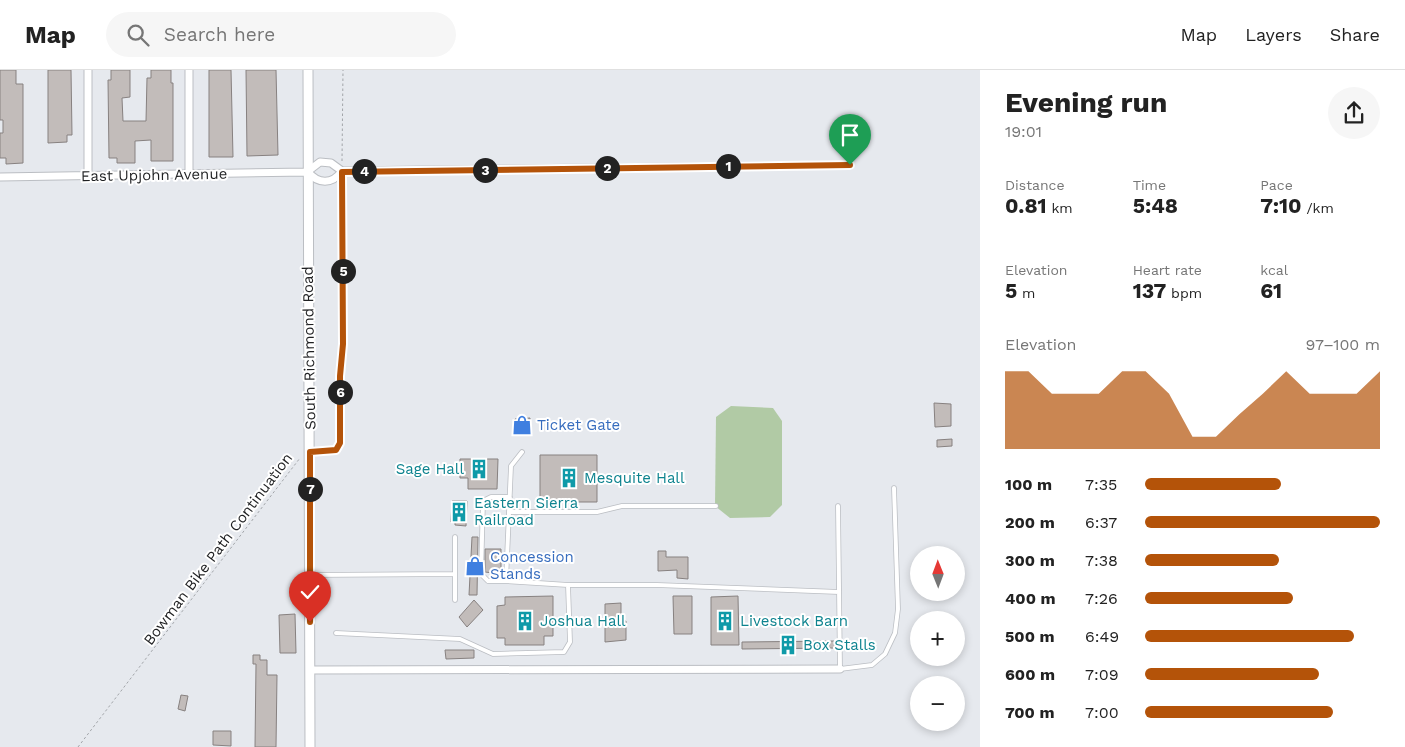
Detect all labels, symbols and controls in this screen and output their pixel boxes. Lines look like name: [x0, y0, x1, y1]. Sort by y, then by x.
search box: [106, 12, 456, 57]
text: Map: [25, 21, 76, 49]
icon: search: [124, 21, 152, 49]
text: Search here: [164, 23, 275, 46]
text: Map: [1180, 24, 1217, 45]
text: Layers: [1245, 24, 1302, 45]
text: Share: [1330, 24, 1380, 45]
text: Evening run: [1005, 86, 1167, 119]
button: share: [1328, 87, 1380, 139]
pin: [829, 114, 871, 165]
icon: arrive: [836, 121, 864, 149]
text: 19:01: [1005, 122, 1042, 141]
pin: 1: [716, 154, 740, 178]
pin: 2: [594, 156, 620, 180]
pin: 4: [352, 158, 376, 184]
pin: 3: [472, 158, 498, 182]
text: 1: [725, 158, 732, 174]
text: 2: [603, 160, 612, 176]
text: 3: [481, 162, 490, 178]
text: 4: [360, 163, 369, 179]
street label: East Upjohn Avenue: [81, 165, 227, 185]
text: Distance: [1005, 177, 1065, 193]
text: Time: [1133, 177, 1166, 193]
text: Pace: [1260, 177, 1293, 193]
text: 0.81: [1005, 193, 1047, 218]
text: 5:48: [1133, 193, 1178, 218]
text: 7:10: [1260, 193, 1302, 218]
text: km: [1047, 200, 1073, 216]
text: /km: [1302, 200, 1334, 216]
pin: 5: [330, 258, 356, 284]
text: Elevation: [1005, 262, 1068, 278]
text: Heart rate: [1133, 262, 1202, 278]
text: kcal: [1260, 262, 1288, 278]
text: 5: [339, 263, 348, 279]
street label: South Richmond Road: [299, 266, 319, 430]
text: 5: [1005, 278, 1017, 303]
text: 137: [1133, 278, 1166, 303]
text: 61: [1260, 278, 1282, 303]
text: m: [1017, 285, 1035, 301]
text: bpm: [1166, 285, 1202, 301]
text: Elevation: [1005, 335, 1076, 354]
text: 97–100 m: [1305, 335, 1380, 354]
pin: 6: [328, 380, 352, 404]
text: 6: [336, 384, 345, 400]
shop icon: Ticket Gate: [511, 414, 533, 436]
place label: Ticket Gate: [537, 416, 620, 434]
street label: Bowman Bike Path Continuation: [140, 449, 296, 649]
building icon: Sage Hall: [468, 458, 490, 480]
place label: Sage Hall: [396, 460, 464, 478]
building icon: Mesquite Hall: [558, 467, 580, 489]
place label: Mesquite Hall: [584, 469, 685, 487]
text: 100 m: [1005, 475, 1052, 494]
text: 7:35: [1085, 475, 1117, 494]
pin: 7: [298, 476, 322, 502]
text: 7: [306, 481, 315, 497]
place label: Eastern Sierra Railroad: [474, 494, 579, 529]
building icon: Eastern Sierra Railroad: [448, 501, 470, 523]
text: 200 m: [1005, 513, 1055, 532]
text: 6:37: [1085, 513, 1117, 532]
north arrow: [910, 546, 965, 601]
map controls: [910, 546, 965, 731]
place label: Concession Stands: [490, 548, 574, 583]
text: 300 m: [1005, 551, 1055, 570]
text: 7:38: [1085, 551, 1118, 570]
shop icon: Concession Stands: [464, 555, 486, 577]
pin: [289, 571, 331, 622]
icon: check: [296, 578, 324, 606]
text: 400 m: [1005, 589, 1056, 608]
text: 7:26: [1085, 589, 1118, 608]
building icon: Joshua Hall: [514, 610, 536, 632]
building icon: Livestock Barn: [714, 610, 736, 632]
button: +: [910, 611, 965, 666]
place label: Joshua Hall: [540, 612, 626, 630]
place label: Livestock Barn: [740, 612, 848, 630]
text: 500 m: [1005, 627, 1055, 646]
text: 6:49: [1085, 627, 1119, 646]
building icon: Box Stalls: [777, 634, 799, 656]
place label: Box Stalls: [803, 636, 876, 654]
text: 600 m: [1005, 665, 1055, 684]
text: 7:09: [1085, 665, 1119, 684]
button: −: [910, 676, 965, 731]
text: 700 m: [1005, 703, 1055, 722]
text: 7:00: [1085, 703, 1119, 722]

